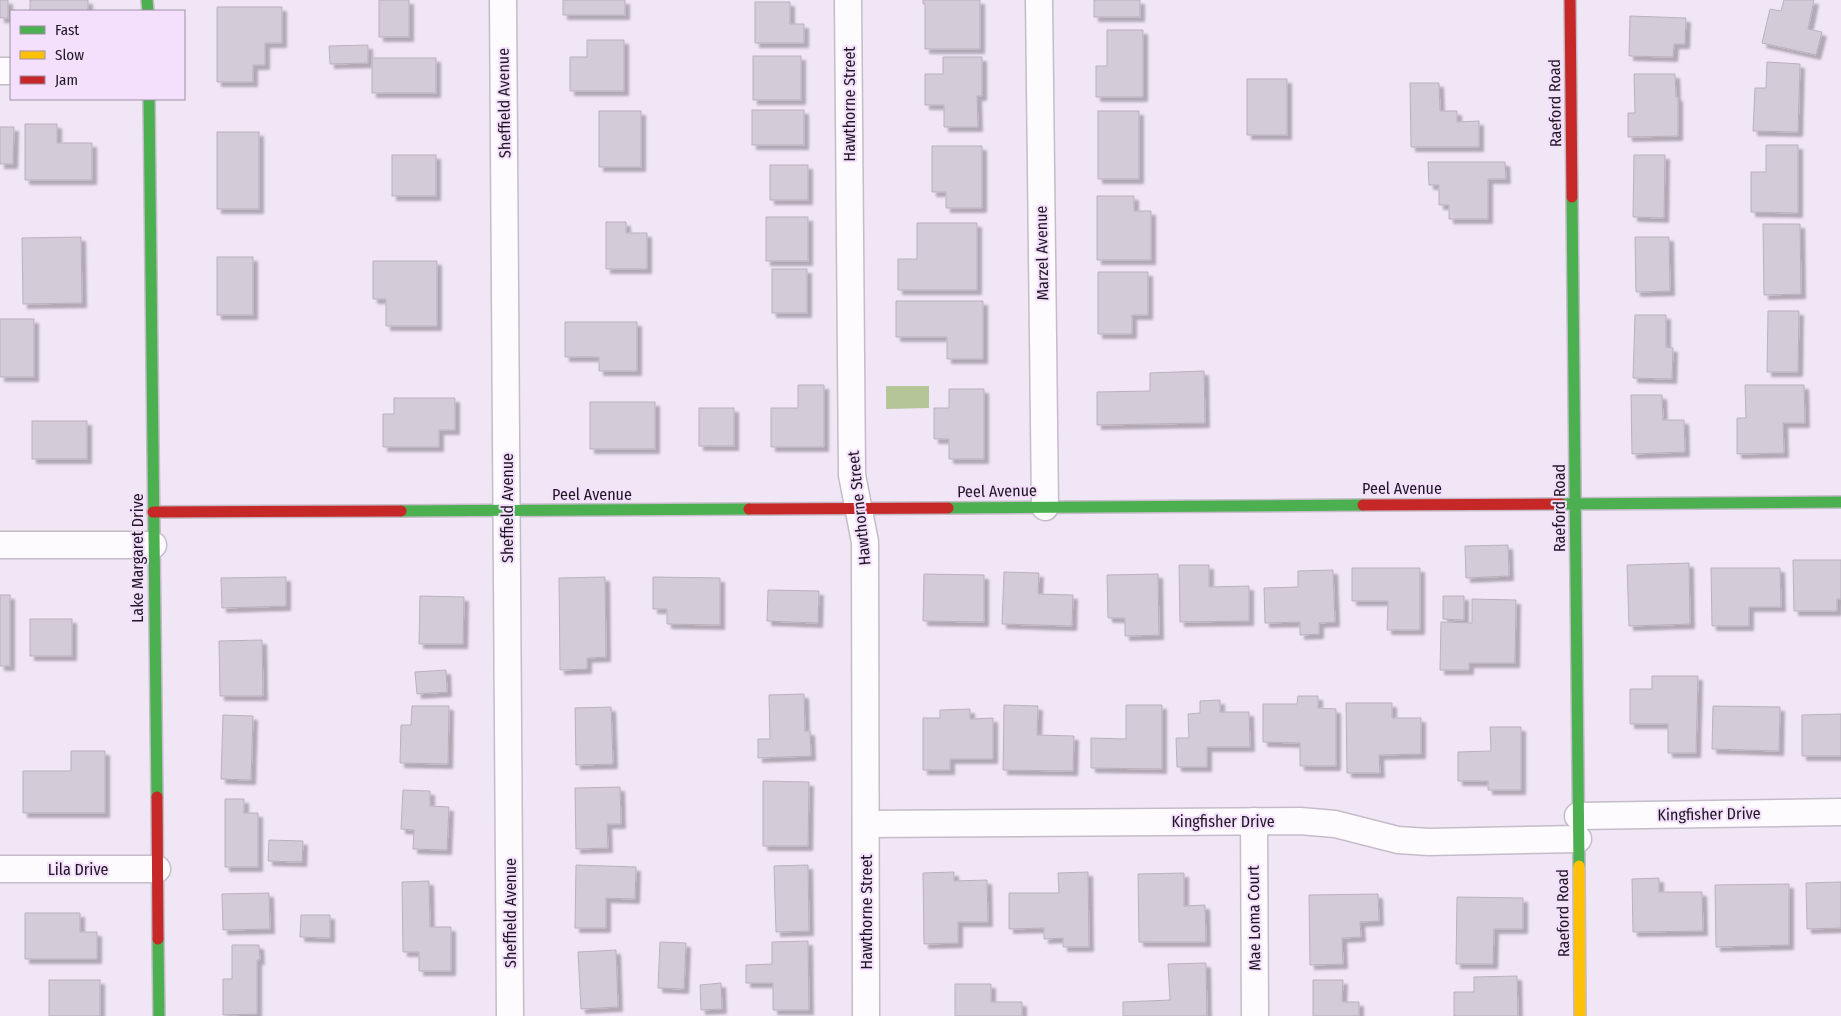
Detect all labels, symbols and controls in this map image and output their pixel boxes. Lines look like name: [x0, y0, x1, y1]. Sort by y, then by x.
legend: [10, 10, 185, 100]
text: Fast: [55, 21, 79, 39]
text: Slow: [55, 46, 84, 64]
street label: Hawthorne Street: [840, 46, 859, 162]
street label: Sheffield Avenue: [494, 48, 514, 158]
street label: Raeford Road: [1545, 59, 1565, 147]
text: Jam: [55, 71, 78, 89]
street label: Marzel Avenue: [1032, 205, 1052, 301]
street label: Hawthorne Street: [843, 449, 874, 566]
street label: Sheffield Avenue: [498, 453, 517, 563]
street label: Raeford Road: [1550, 464, 1569, 552]
street label: Peel Avenue: [1362, 479, 1442, 498]
street label: Peel Avenue: [957, 481, 1037, 501]
street label: Peel Avenue: [552, 485, 632, 504]
street label: Lake Margaret Drive: [128, 493, 147, 623]
street label: Kingfisher Drive: [1657, 804, 1761, 824]
street label: Kingfisher Drive: [1171, 812, 1275, 831]
street label: Hawthorne Street: [857, 854, 876, 970]
street label: Sheffield Avenue: [501, 858, 520, 968]
street label: Lila Drive: [48, 860, 108, 879]
street label: Mae Loma Court: [1244, 864, 1264, 971]
street label: Raeford Road: [1553, 869, 1573, 957]

